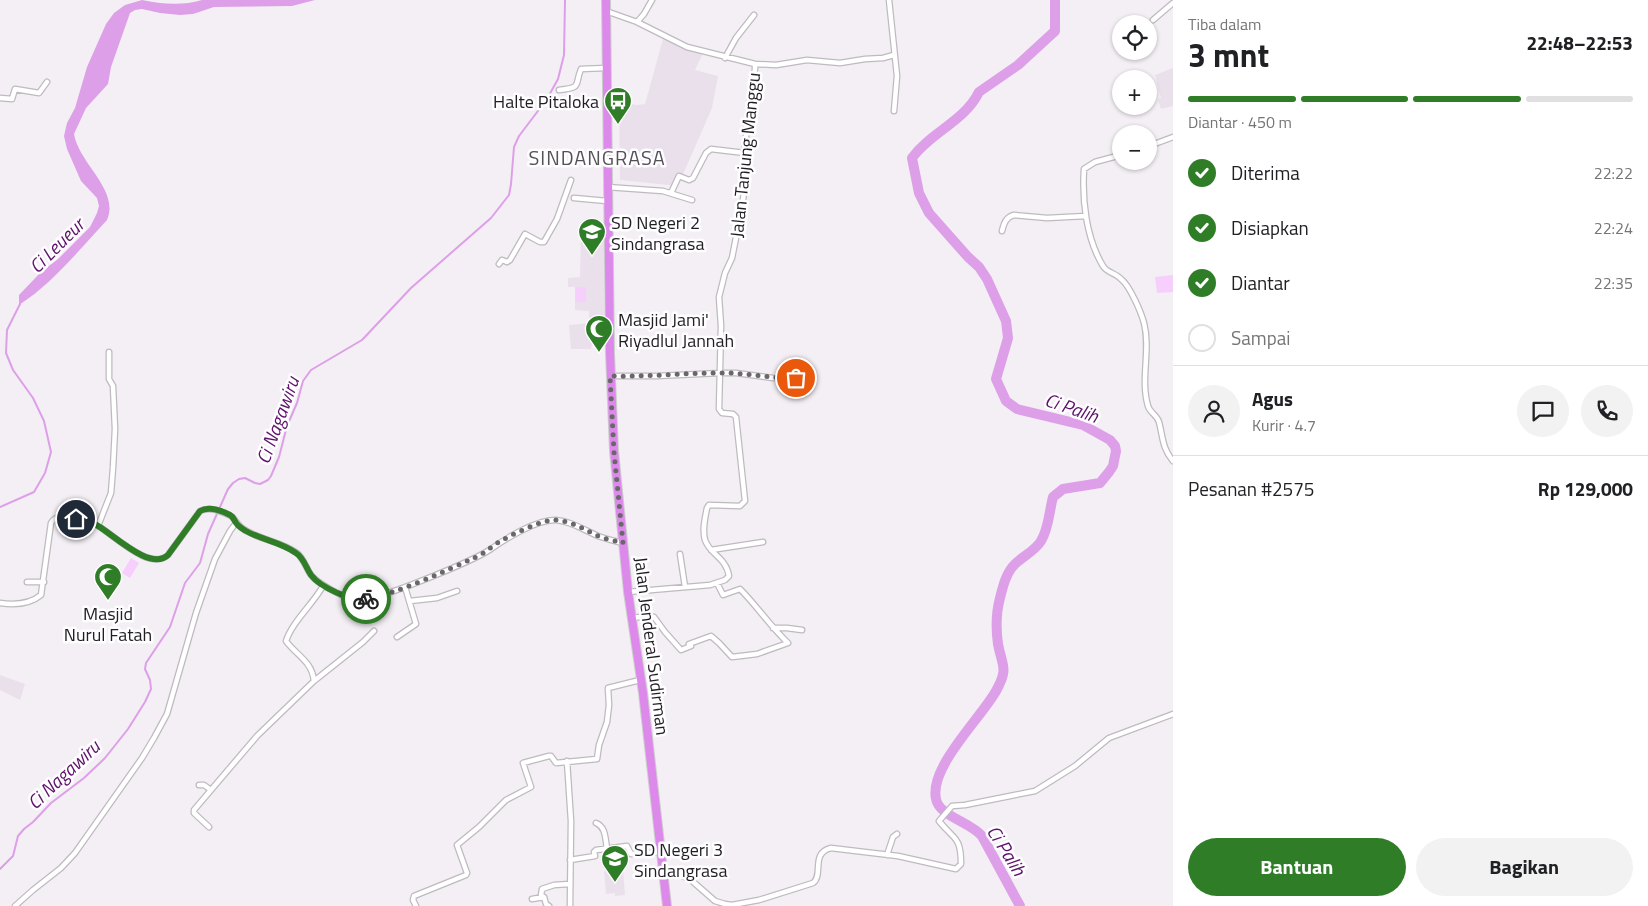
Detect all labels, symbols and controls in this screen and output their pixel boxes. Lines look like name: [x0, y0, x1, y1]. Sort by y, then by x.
text: Tiba dalam: [1188, 12, 1261, 36]
map controls: [1112, 15, 1157, 170]
button: locate: [1112, 15, 1157, 60]
text: 22:48–22:53: [1526, 28, 1633, 57]
text: 3 mnt: [1188, 31, 1269, 79]
button: +: [1112, 70, 1157, 115]
street label: Jalan Tanjung Manggu: [723, 71, 767, 239]
bus stop icon: Halte Pitaloka: [603, 86, 633, 125]
place label: Halte Pitaloka: [493, 88, 599, 115]
text: Diantar · 450 m: [1188, 110, 1292, 134]
button: −: [1112, 125, 1157, 170]
district label: SINDANGRASA: [528, 142, 666, 173]
text: Diterima: [1231, 158, 1300, 187]
icon: check: [1188, 159, 1216, 187]
text: 22:22: [1594, 161, 1633, 185]
water label: Ci Leueur: [22, 209, 92, 279]
place label: SD Negeri 2 Sindangrasa: [611, 209, 704, 257]
text: Disiapkan: [1231, 213, 1309, 242]
icon: check: [1188, 214, 1216, 242]
text: 22:24: [1594, 216, 1633, 240]
school or university icon: SD Negeri 2 Sindangrasa: [577, 217, 607, 256]
text: Diantar: [1231, 268, 1290, 297]
icon: check: [1188, 269, 1216, 297]
text: 22:35: [1594, 271, 1633, 295]
place label: Masjid Jami' Riyadlul Jannah: [618, 306, 734, 354]
mosque icon: Masjid Jami' Riyadlul Jannah: [584, 314, 614, 353]
text: Sampai: [1231, 323, 1290, 352]
pin: [775, 357, 817, 399]
icon: bag: [782, 364, 810, 392]
water label: Ci Nagawiru: [248, 371, 307, 468]
water label: Ci Palih: [1041, 384, 1103, 430]
text: Agus: [1252, 384, 1293, 413]
button: person: [1188, 385, 1240, 437]
button: chat: [1517, 385, 1569, 437]
button: phone: [1581, 385, 1633, 437]
text: Kurir · 4.7: [1252, 413, 1316, 437]
text: Pesanan #2575: [1188, 474, 1314, 503]
text: Rp 129,000: [1538, 474, 1633, 503]
pin: [55, 498, 97, 540]
icon: home: [62, 505, 90, 533]
street label: Jalan Jenderal Sudirman: [628, 555, 676, 737]
mosque icon: Masjid Nurul Fatah: [93, 562, 123, 601]
courier: [341, 574, 391, 624]
icon: bike: [352, 585, 380, 613]
place label: Masjid Nurul Fatah: [64, 600, 152, 648]
water label: Ci Nagawiru: [20, 731, 107, 816]
water label: Ci Palih: [980, 819, 1034, 881]
place label: SD Negeri 3 Sindangrasa: [634, 836, 727, 884]
button: Bantuan: [1188, 838, 1406, 896]
button: Bagikan: [1416, 838, 1633, 896]
school or university icon: SD Negeri 3 Sindangrasa: [600, 844, 630, 883]

